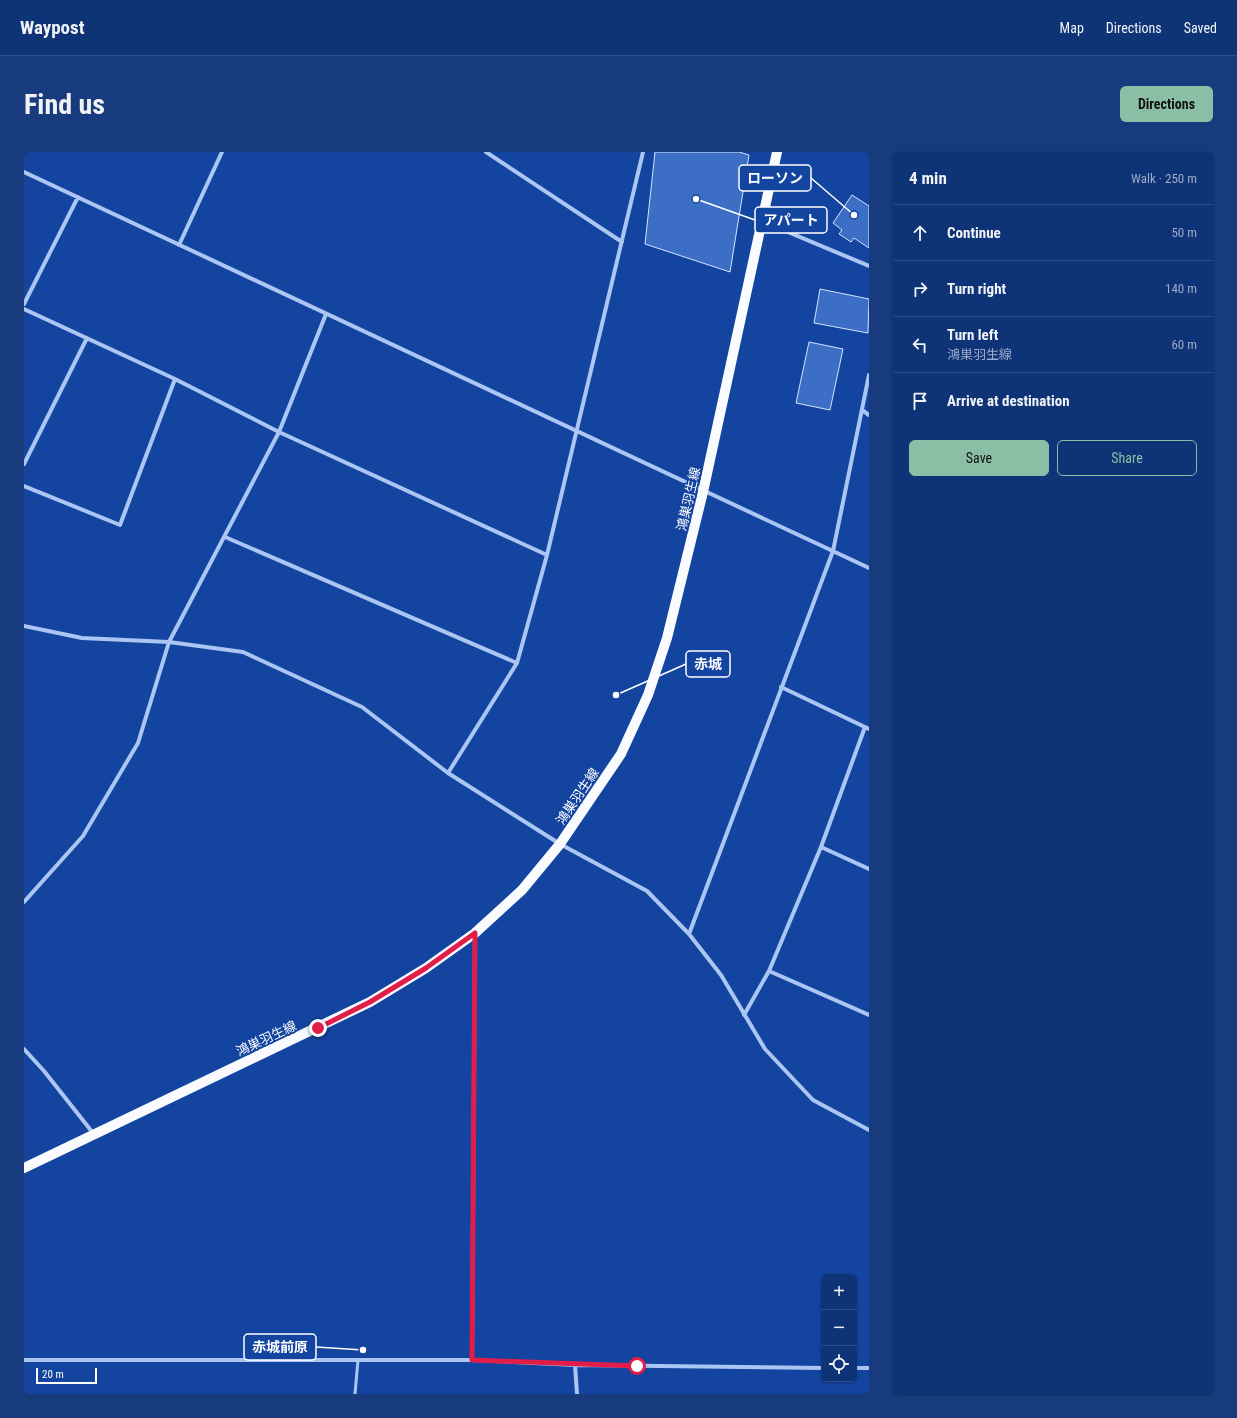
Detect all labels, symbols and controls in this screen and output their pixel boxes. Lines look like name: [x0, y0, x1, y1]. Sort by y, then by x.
text: Waypost: [20, 16, 85, 39]
text: Map: [1060, 20, 1084, 36]
text: Directions: [1106, 20, 1162, 36]
text: Saved: [1184, 20, 1217, 36]
button: Directions: [1120, 86, 1213, 122]
text: Find us: [24, 88, 105, 121]
callout: ローソン: [739, 165, 811, 191]
text: 4 min: [909, 168, 947, 188]
text: ローソン: [747, 170, 803, 186]
text: Walk · 250 m: [1131, 171, 1197, 186]
callout: アパート: [755, 207, 827, 233]
text: アパート: [763, 212, 819, 228]
icon: ahead: [909, 222, 931, 244]
text: Continue: [947, 224, 1001, 242]
text: 50 m: [1171, 225, 1197, 240]
icon: right: [909, 278, 931, 300]
text: Turn right: [947, 280, 1006, 298]
text: 140 m: [1165, 281, 1197, 296]
text: Turn left: [947, 326, 998, 344]
icon: left: [909, 334, 931, 356]
text: 60 m: [1171, 337, 1197, 352]
text: 鴻巣羽生線: [947, 347, 1012, 362]
icon: arrive: [909, 390, 931, 412]
text: Arrive at destination: [947, 392, 1070, 410]
button: Save: [909, 440, 1049, 476]
button: Share: [1057, 440, 1197, 476]
street label: 鴻巣羽生線: [674, 466, 703, 532]
callout: 赤城: [686, 651, 730, 677]
text: 赤城: [694, 656, 722, 672]
street label: 鴻巣羽生線: [553, 765, 602, 827]
street label: 鴻巣羽生線: [234, 1018, 299, 1059]
route end: [309, 1019, 327, 1037]
map controls: [821, 1274, 857, 1382]
button: +: [821, 1274, 857, 1310]
button: −: [821, 1310, 857, 1346]
callout: 赤城前原: [244, 1334, 316, 1360]
text: 赤城前原: [252, 1339, 308, 1355]
button: locate: [821, 1346, 857, 1382]
route start: [628, 1357, 646, 1375]
scale bar: [36, 1366, 97, 1385]
text: 20 m: [42, 1368, 64, 1381]

